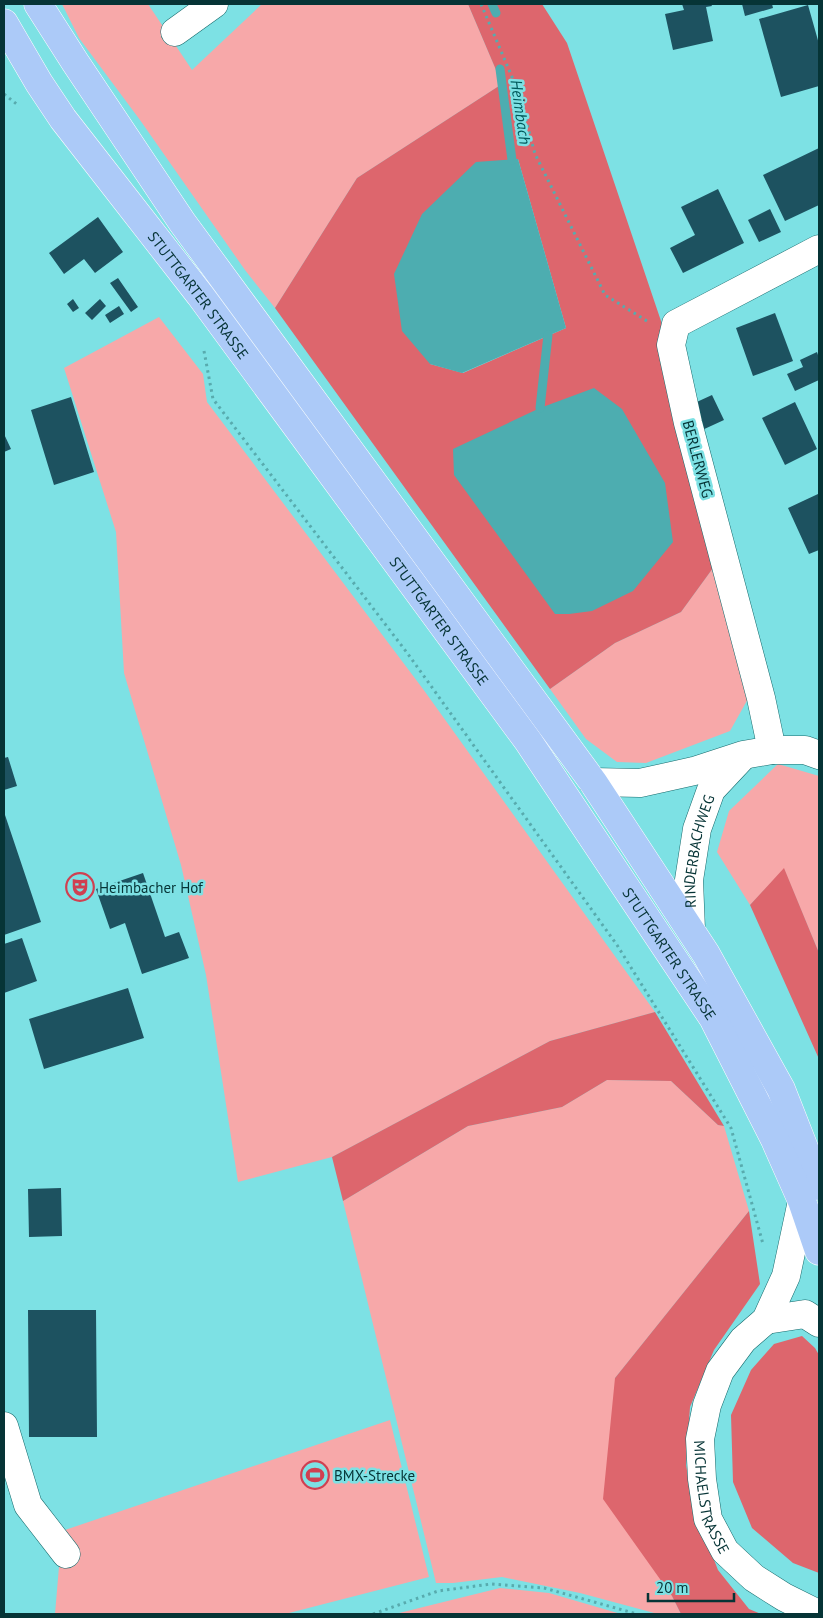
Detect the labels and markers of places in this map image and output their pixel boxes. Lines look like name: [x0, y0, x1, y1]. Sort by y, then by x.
theatre icon: Heimbacher Hof: [65, 872, 95, 902]
place label: Heimbacher Hof: [99, 878, 204, 897]
sports icon: BMX-Strecke: [300, 1460, 330, 1490]
place label: BMX-Strecke: [334, 1466, 415, 1485]

